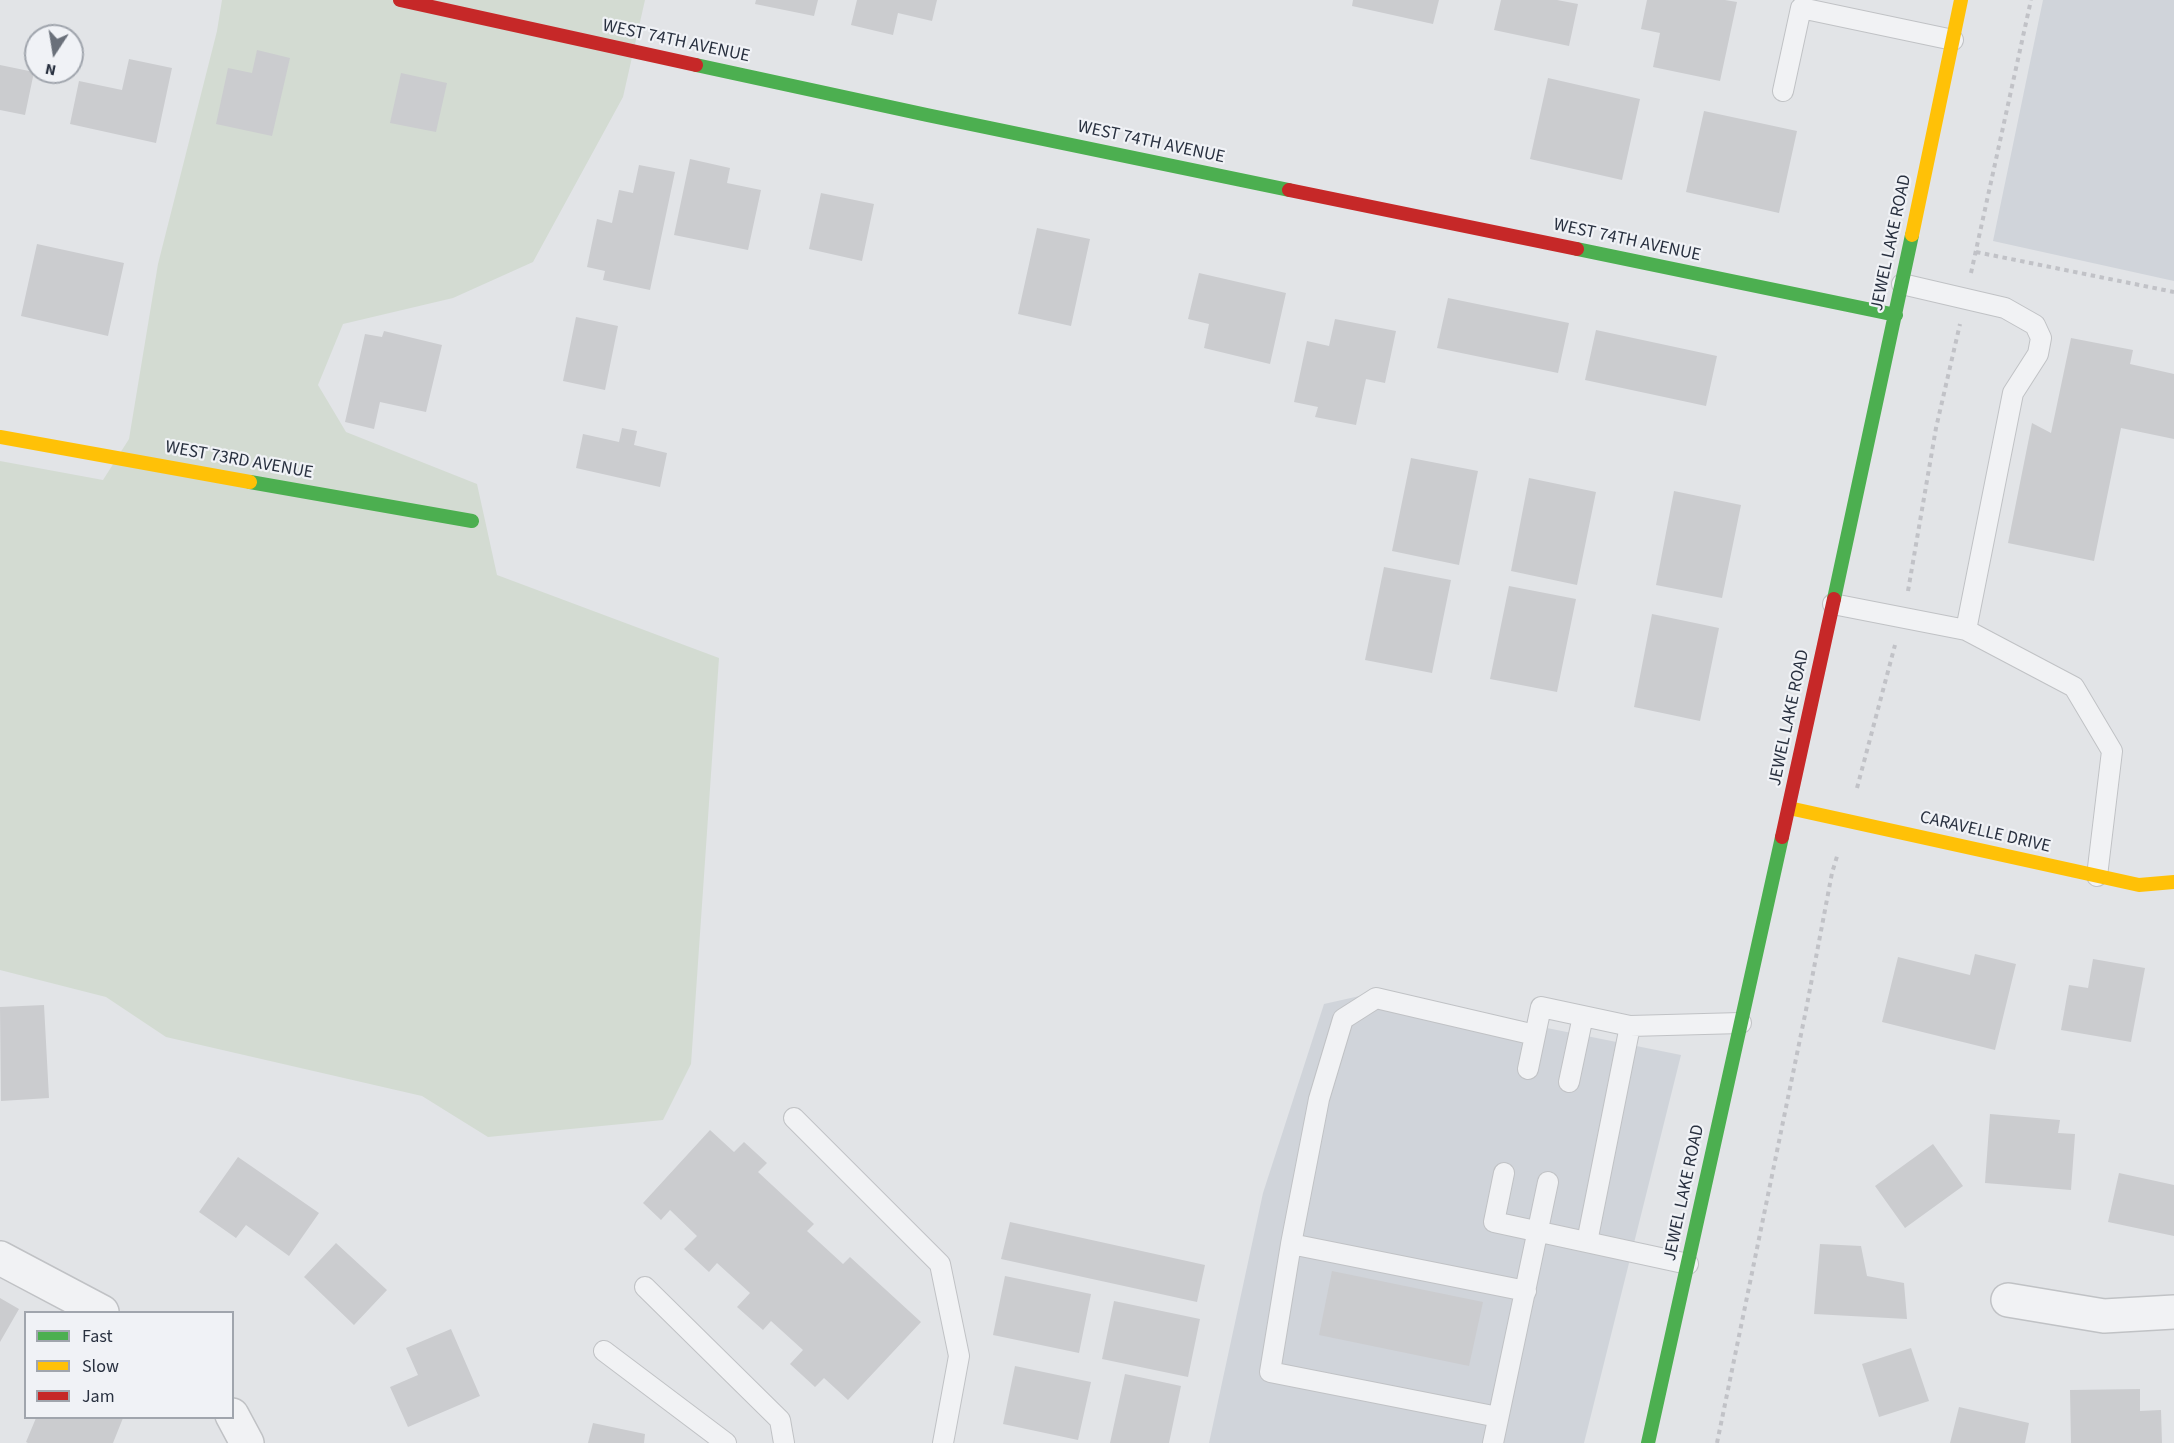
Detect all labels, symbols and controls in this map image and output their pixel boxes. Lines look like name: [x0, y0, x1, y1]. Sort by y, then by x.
street label: WEST 74TH AVENUE: [600, 16, 752, 68]
north arrow: [24, 24, 84, 84]
text: N: [43, 58, 58, 82]
street label: WEST 74TH AVENUE: [1075, 117, 1227, 169]
street label: JEWEL LAKE ROAD: [1867, 173, 1917, 313]
street label: WEST 74TH AVENUE: [1551, 215, 1703, 267]
street label: WEST 73RD AVENUE: [163, 437, 315, 485]
street label: JEWEL LAKE ROAD: [1765, 648, 1815, 788]
street label: CARAVELLE DRIVE: [1917, 807, 2053, 859]
street label: JEWEL LAKE ROAD: [1660, 1123, 1710, 1263]
legend: [24, 1311, 234, 1419]
text: Fast: [82, 1324, 113, 1349]
text: Slow: [82, 1354, 119, 1379]
text: Jam: [82, 1384, 115, 1409]

